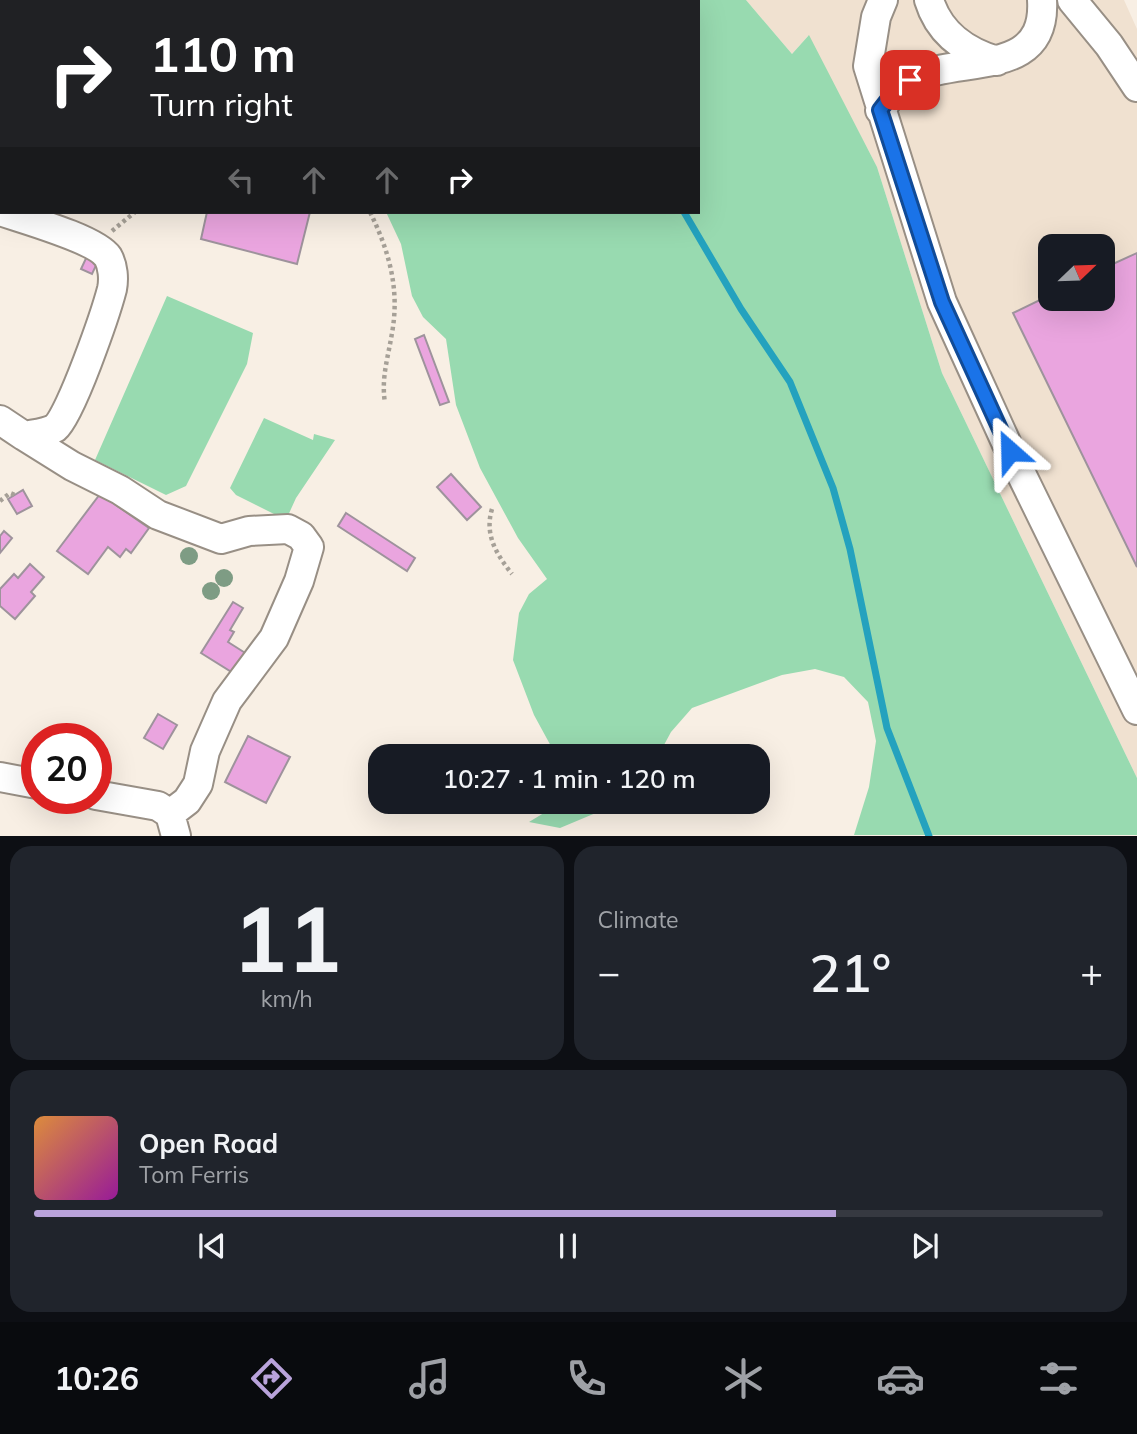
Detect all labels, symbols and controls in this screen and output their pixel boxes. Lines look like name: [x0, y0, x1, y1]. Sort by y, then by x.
text: 110 m: [150, 23, 296, 84]
icon: right: [35, 28, 126, 119]
pin: [880, 50, 940, 110]
icon: arrive: [891, 61, 929, 99]
text: Turn right: [150, 84, 293, 124]
icon: left: [222, 161, 260, 199]
icon: ahead: [295, 161, 333, 199]
icon: ahead: [368, 161, 406, 199]
icon: right: [441, 161, 479, 199]
north arrow: [1038, 234, 1115, 312]
map controls: [1038, 234, 1115, 311]
position arrow: [973, 414, 1047, 488]
speed limit sign: 20: [21, 723, 112, 814]
text: 10:27 · 1 min · 120 m: [442, 762, 696, 795]
text: 11: [232, 881, 341, 995]
text: Climate: [598, 905, 679, 934]
text: 21°: [809, 940, 891, 1005]
text: −: [598, 948, 620, 996]
text: +: [1080, 948, 1103, 996]
text: km/h: [261, 984, 313, 1013]
text: Open Road: [139, 1127, 278, 1160]
text: Tom Ferris: [139, 1160, 249, 1189]
icon: previous: [193, 1227, 231, 1265]
icon: pause: [549, 1227, 587, 1265]
icon: next: [906, 1227, 944, 1265]
icon: directions: [247, 1354, 296, 1403]
icon: music: [405, 1354, 454, 1403]
icon: phone: [562, 1354, 611, 1403]
icon: climate: [719, 1354, 768, 1403]
icon: car: [876, 1354, 925, 1403]
icon: filters: [1034, 1354, 1083, 1403]
text: 10:26: [54, 1358, 139, 1398]

